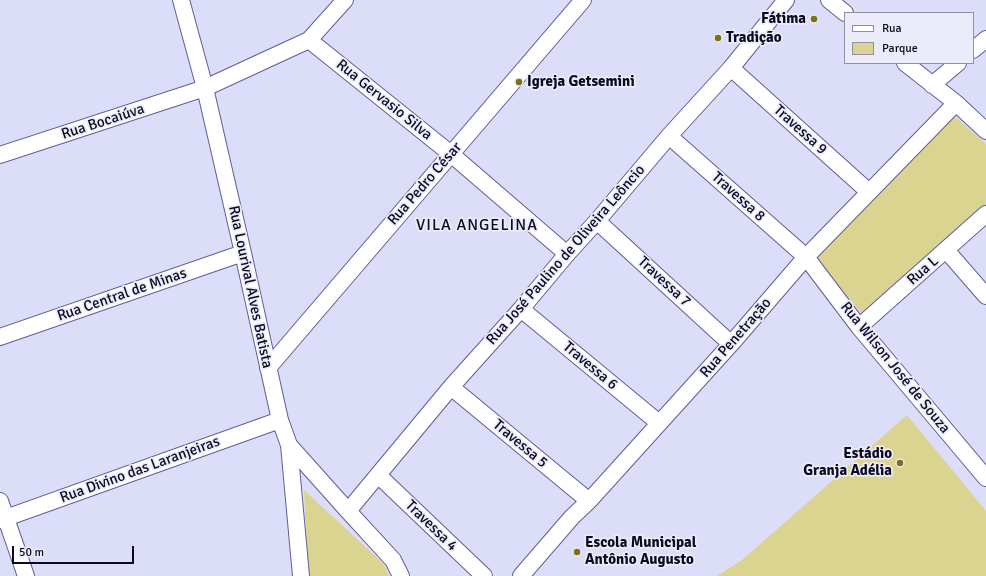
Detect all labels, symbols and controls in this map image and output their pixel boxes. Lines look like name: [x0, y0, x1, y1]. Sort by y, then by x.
place label: Fátima: [761, 10, 806, 28]
legend: [844, 12, 974, 64]
marker: Fátima: [809, 14, 819, 24]
text: Rua: [882, 21, 902, 36]
place label: Tradição: [726, 29, 782, 47]
marker: Tradição: [713, 33, 723, 43]
text: Parque: [882, 41, 918, 56]
street label: Rua Gervasio Silva: [332, 56, 436, 144]
place label: Igreja Getsemini: [527, 73, 635, 91]
marker: Igreja Getsemini: [514, 77, 524, 87]
street label: Rua Bocaiúva: [59, 100, 147, 144]
street label: Travessa 9: [770, 101, 830, 159]
street label: Rua Pedro César: [384, 139, 466, 229]
street label: Rua José Paulino de Oliveira Leôncio: [483, 161, 649, 349]
street label: Travessa 8: [708, 168, 768, 226]
street label: Rua Lourival Alves Batista: [224, 204, 276, 370]
district label: VILA ANGELINA: [416, 216, 538, 236]
street label: Travessa 7: [634, 253, 694, 311]
street label: Rua L: [904, 253, 942, 289]
street label: Rua Central de Minas: [55, 264, 189, 326]
street label: Rua Penetração: [697, 294, 775, 382]
street label: Rua Wilson José de Souza: [836, 299, 954, 437]
street label: Travessa 6: [559, 338, 621, 394]
street label: Travessa 5: [489, 416, 551, 472]
street label: Rua Divino das Laranjeiras: [58, 433, 222, 507]
place label: Estádio Granja Adélia: [803, 445, 892, 480]
marker: Estádio Granja Adélia: [895, 458, 905, 468]
street label: Travessa 4: [401, 497, 461, 555]
place label: Escola Municipal Antônio Augusto: [585, 534, 696, 569]
scale bar: [14, 538, 136, 564]
text: 50 m: [19, 545, 44, 560]
marker: Escola Municipal Antônio Augusto: [572, 547, 582, 557]

